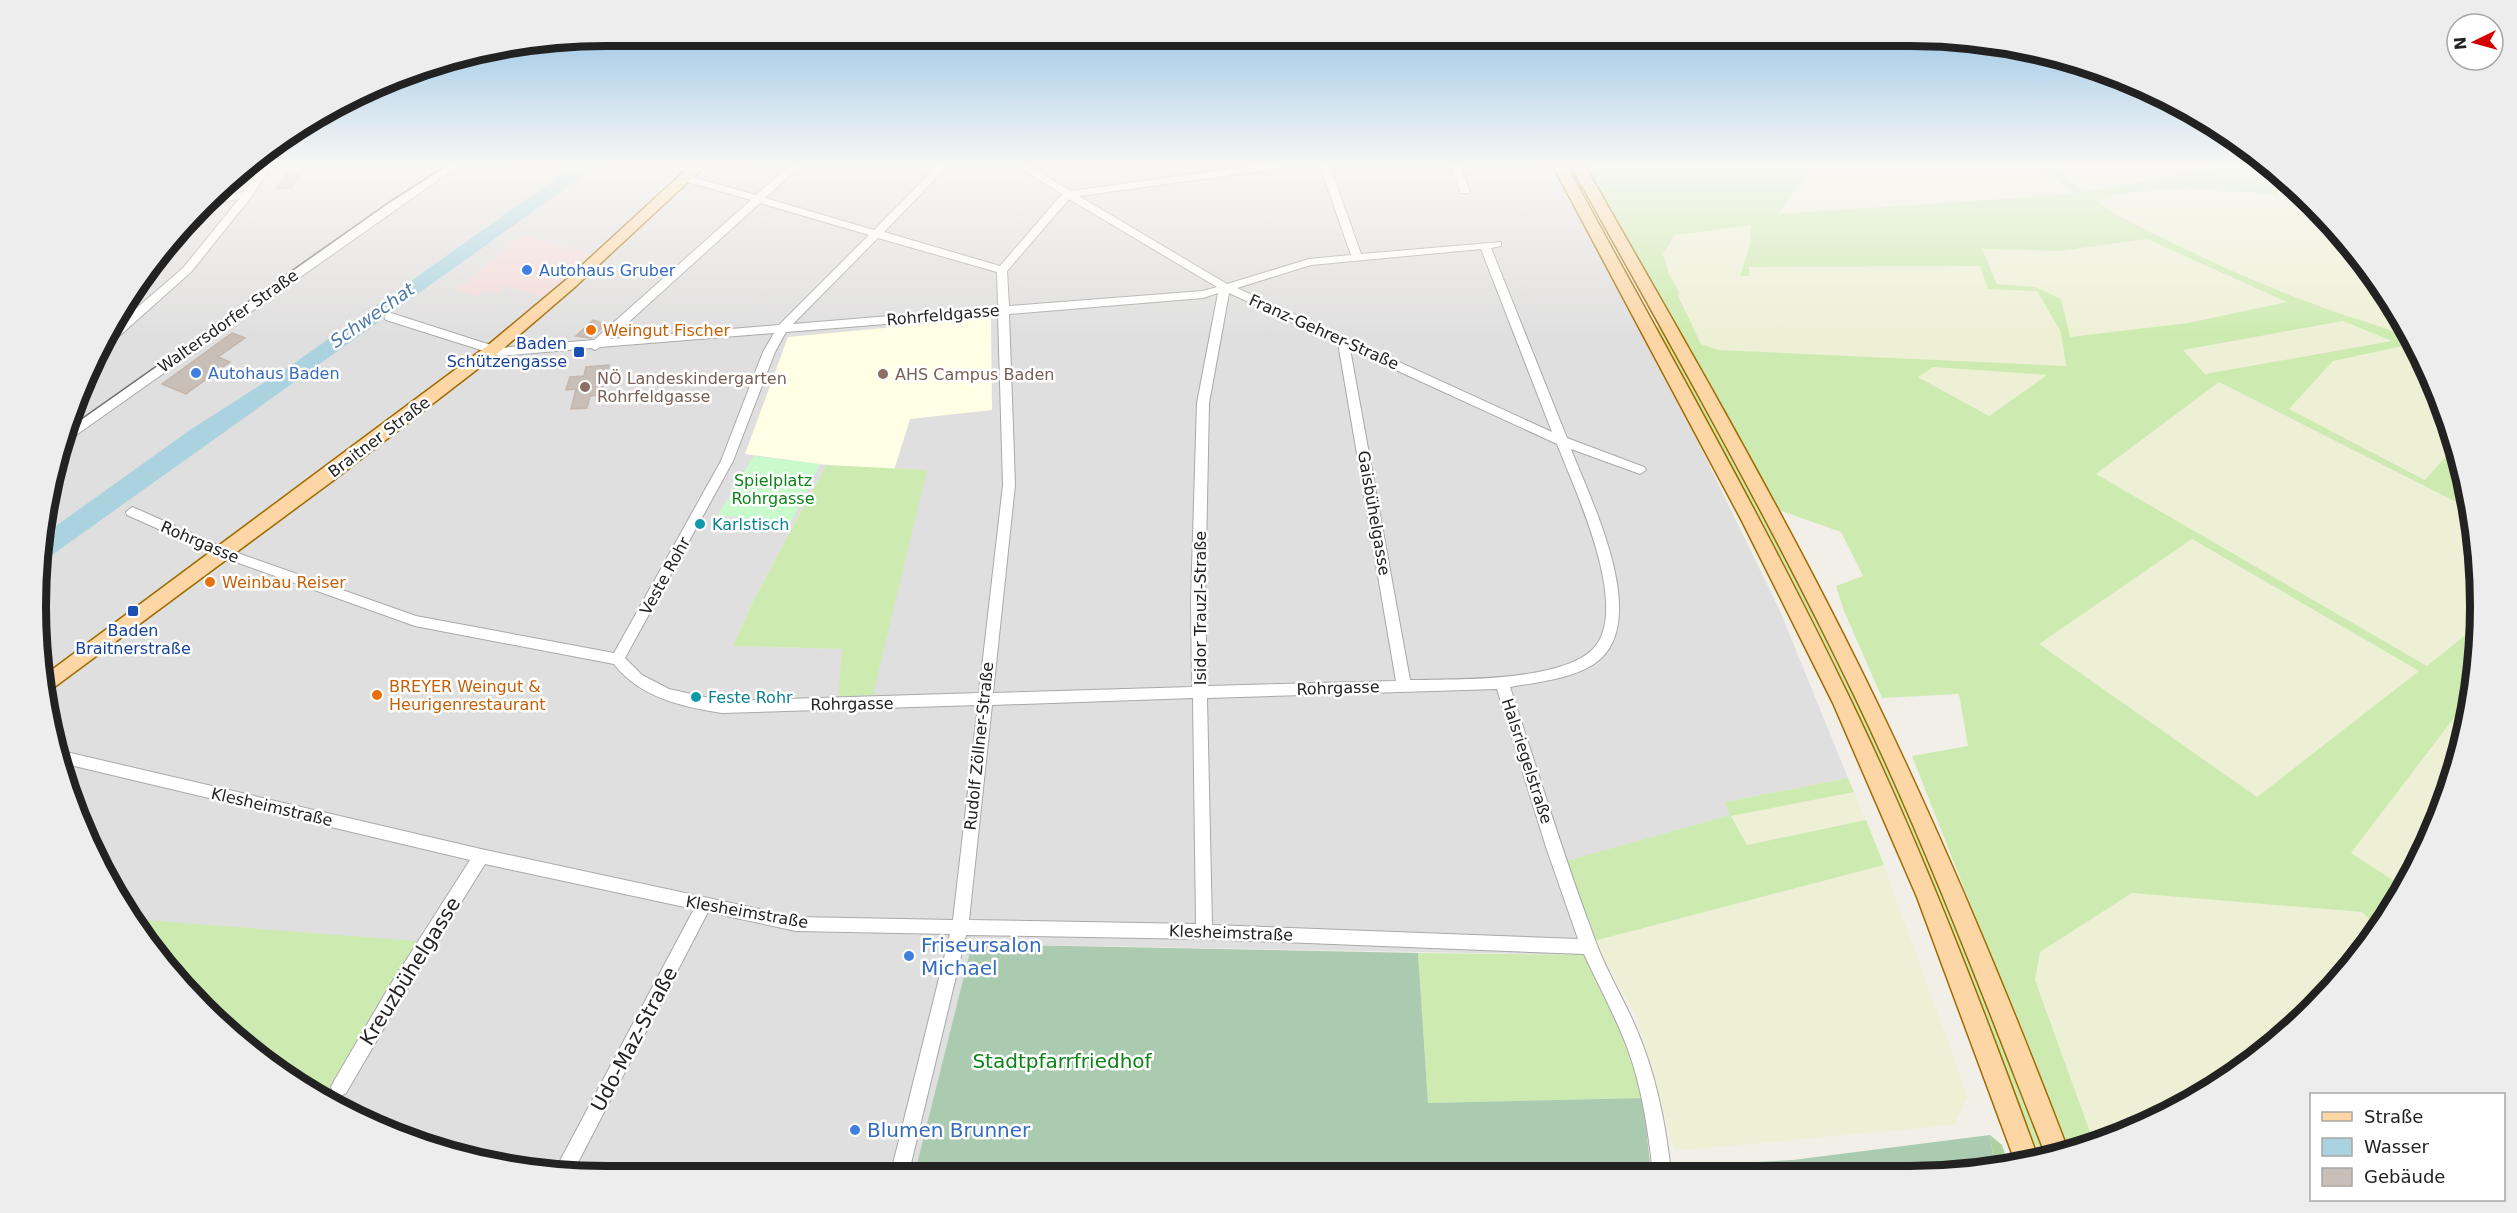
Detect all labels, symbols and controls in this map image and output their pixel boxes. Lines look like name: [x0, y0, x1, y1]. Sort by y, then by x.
north arrow: [2445, 12, 2505, 72]
text: N: [2451, 36, 2471, 51]
place label: Autohaus Gruber: [539, 261, 676, 280]
marker: Autohaus Gruber: [520, 263, 534, 277]
street label: Waltersdorfer Straße: [154, 265, 302, 377]
water label: Schwechat: [326, 278, 419, 352]
street label: Franz-Gehrer-Straße: [1246, 290, 1402, 374]
street label: Rohrfeldgasse: [886, 301, 1000, 329]
place label: Weingut Fischer: [603, 321, 731, 340]
marker: Weingut Fischer: [584, 323, 598, 337]
place label: Baden Schützengasse: [447, 334, 567, 371]
marker: Baden Schützengasse: [572, 345, 586, 359]
place label: Autohaus Baden: [208, 364, 340, 383]
place label: AHS Campus Baden: [895, 365, 1054, 384]
marker: Autohaus Baden: [189, 366, 203, 380]
marker: AHS Campus Baden: [876, 367, 890, 381]
place label: NÖ Landeskindergarten Rohrfeldgasse: [597, 369, 787, 406]
marker: NÖ Landeskindergarten Rohrfeldgasse: [578, 380, 592, 394]
street label: Braitner Straße: [324, 393, 434, 481]
street label: Gaisbühelgasse: [1354, 449, 1394, 577]
park label: Spielplatz Rohrgasse: [731, 471, 815, 508]
place label: Karlstisch: [712, 515, 789, 534]
street label: Rohrgasse: [158, 517, 242, 567]
marker: Karlstisch: [693, 517, 707, 531]
street label: Isidor Trauzl-Straße: [1191, 531, 1210, 685]
street label: Veste Rohr: [636, 533, 694, 618]
place label: Weinbau Reiser: [222, 573, 346, 592]
marker: Weinbau Reiser: [203, 575, 217, 589]
marker: Baden Braitnerstraße: [126, 604, 140, 618]
place label: Baden Braitnerstraße: [75, 621, 191, 658]
street label: Rudolf Zöllner-Straße: [961, 661, 997, 831]
place label: BREYER Weingut & Heurigenrestaurant: [389, 677, 546, 714]
street label: Rohrgasse: [1296, 677, 1380, 699]
marker: BREYER Weingut & Heurigenrestaurant: [370, 688, 384, 702]
place label: Feste Rohr: [708, 688, 793, 707]
marker: Feste Rohr: [689, 690, 703, 704]
street label: Rohrgasse: [810, 694, 894, 714]
street label: Halsriegelstraße: [1498, 696, 1556, 826]
street label: Klesheimstraße: [209, 784, 335, 830]
street label: Kreuzbühelgasse: [355, 892, 465, 1050]
street label: Klesheimstraße: [684, 892, 810, 932]
street label: Klesheimstraße: [1169, 921, 1293, 945]
place label: Friseursalon Michael: [921, 933, 1042, 980]
marker: Friseursalon Michael: [902, 949, 916, 963]
street label: Udo-Maz-Straße: [586, 963, 682, 1115]
park label: Stadtpfarrfriedhof: [972, 1049, 1153, 1073]
legend: [2310, 1093, 2505, 1201]
text: Straße: [2364, 1106, 2423, 1127]
place label: Blumen Brunner: [867, 1118, 1031, 1142]
marker: Blumen Brunner: [848, 1123, 862, 1137]
text: Wasser: [2364, 1136, 2430, 1157]
text: Gebäude: [2364, 1166, 2445, 1187]

